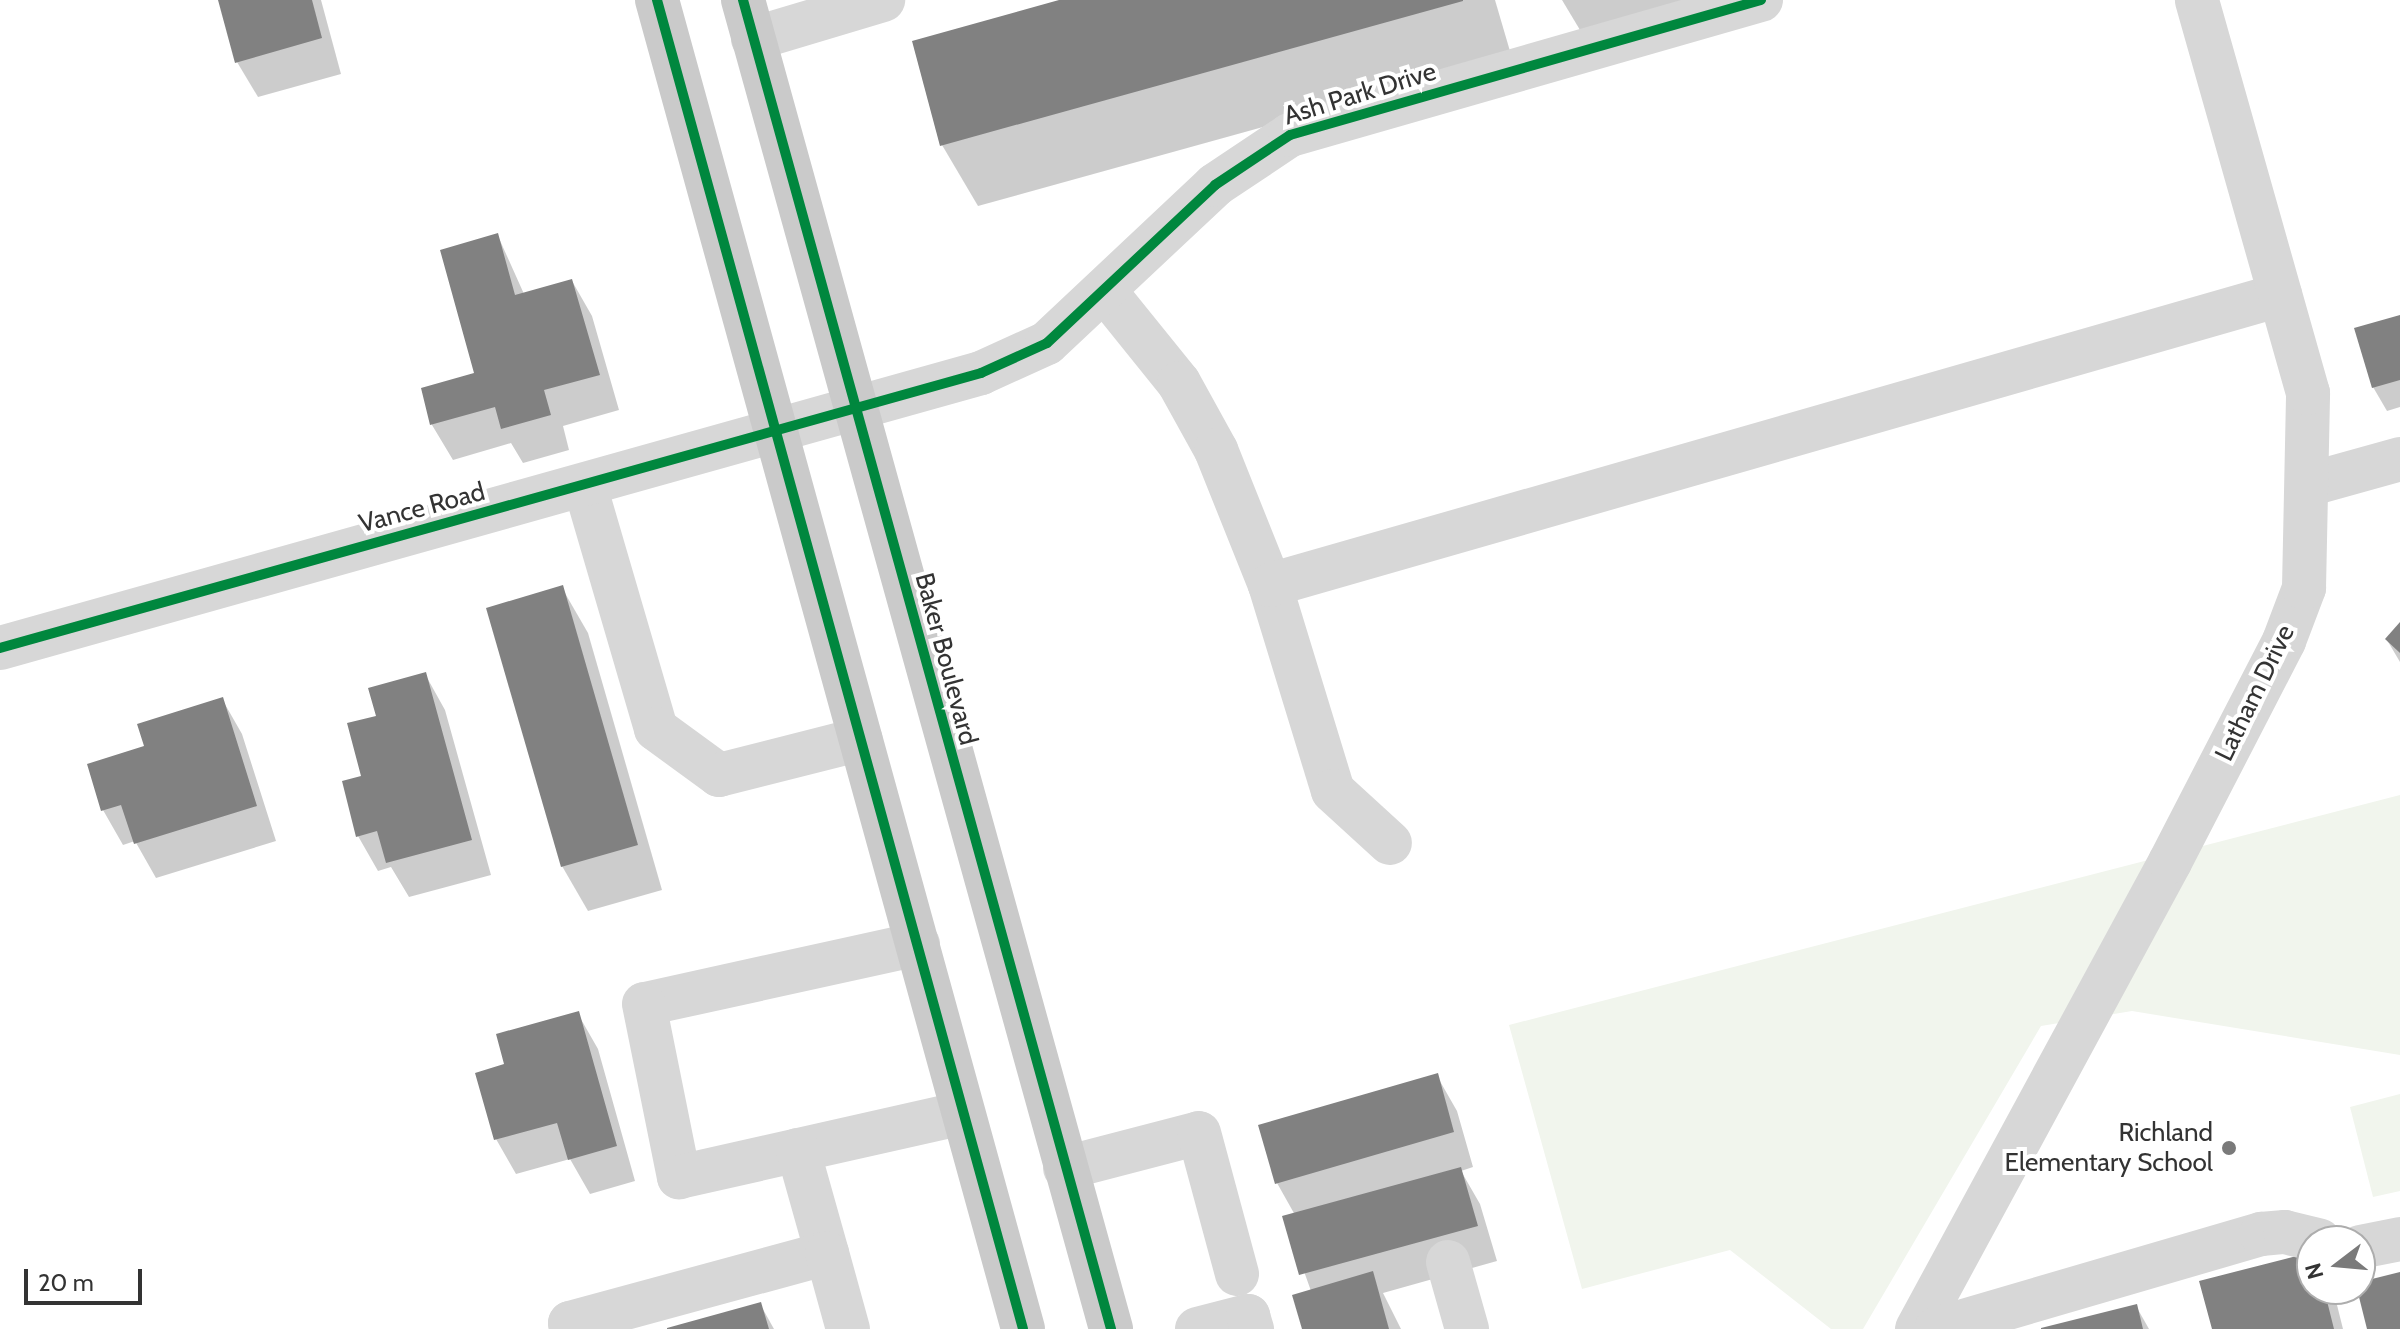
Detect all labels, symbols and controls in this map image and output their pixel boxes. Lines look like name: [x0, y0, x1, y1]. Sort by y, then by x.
street label: Ash Park Drive: [1280, 56, 1440, 132]
street label: Vance Road: [356, 476, 488, 540]
street label: Baker Boulevard: [908, 570, 984, 748]
street label: Latham Drive: [2209, 620, 2301, 766]
place label: Richland Elementary School: [2005, 1117, 2213, 1178]
marker: Richland Elementary School: [2220, 1139, 2238, 1157]
north arrow: [2296, 1225, 2376, 1305]
scale bar: [28, 1253, 146, 1303]
text: N: [2299, 1260, 2329, 1282]
text: 20 m: [38, 1268, 94, 1297]

